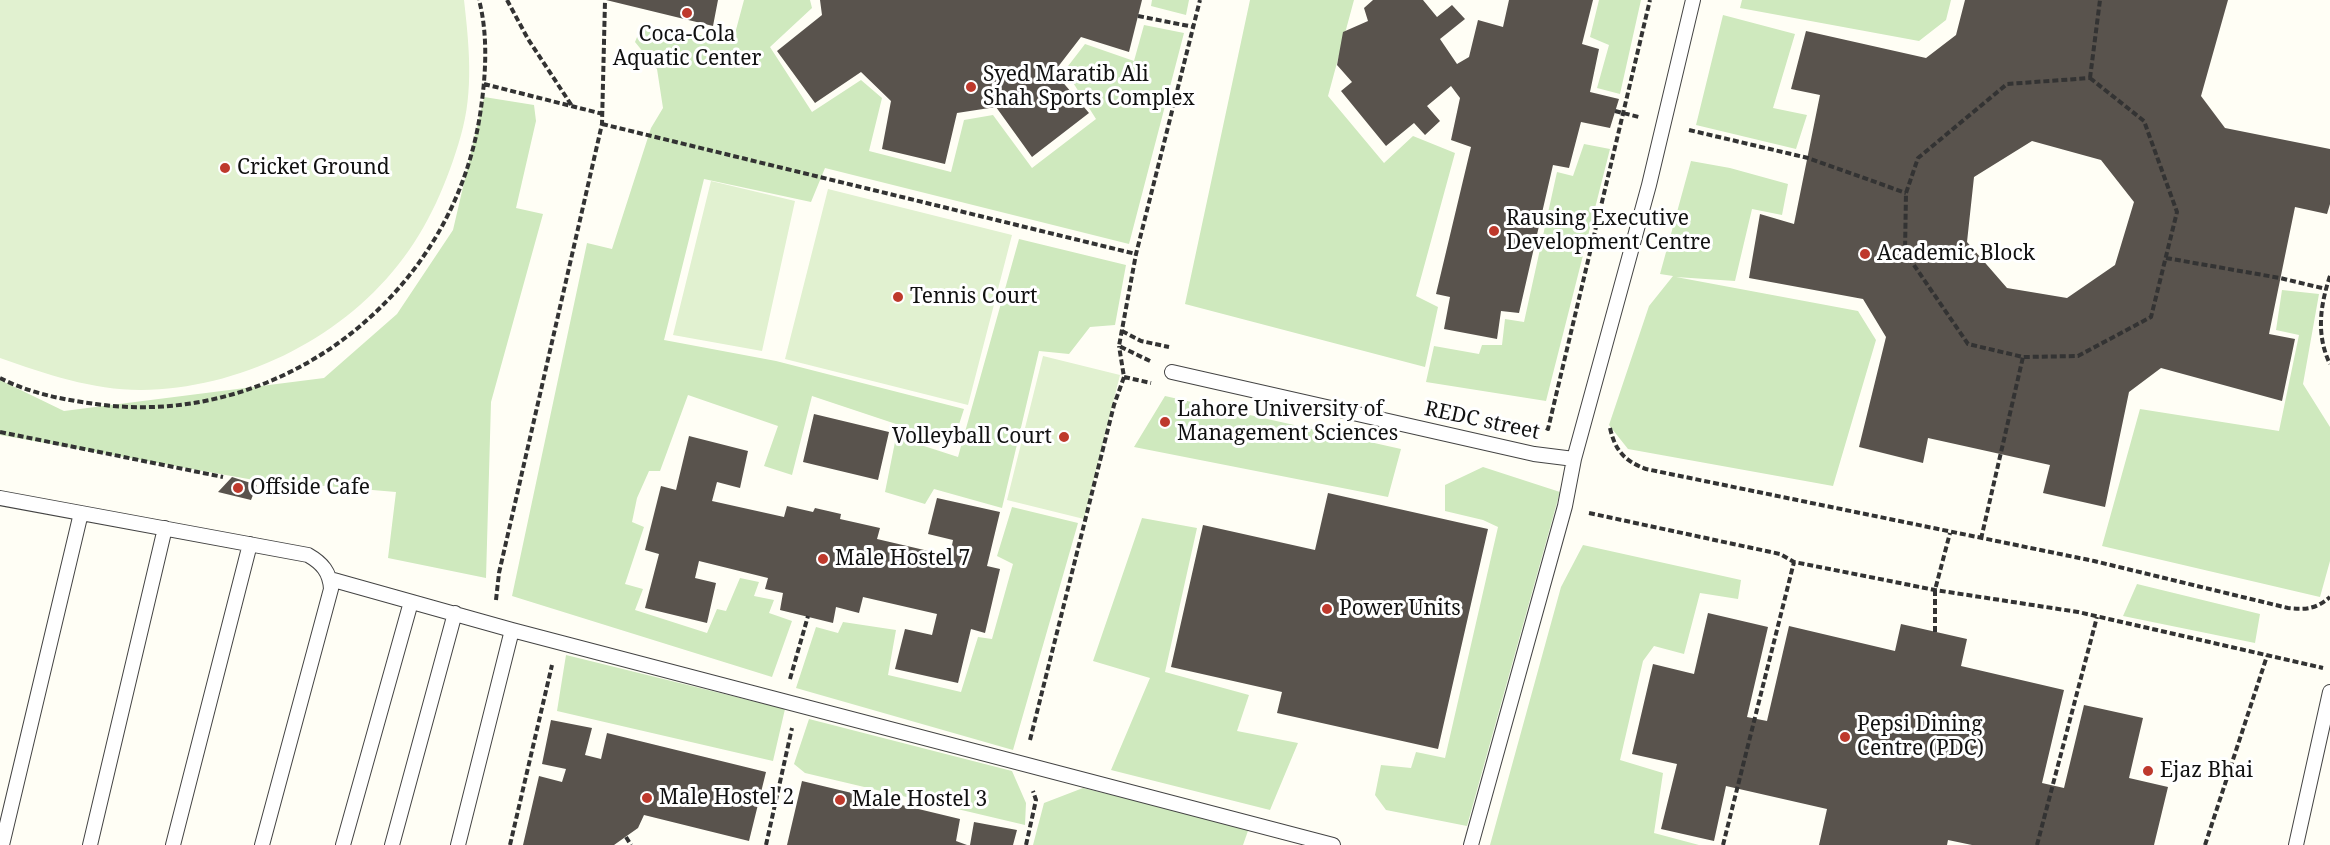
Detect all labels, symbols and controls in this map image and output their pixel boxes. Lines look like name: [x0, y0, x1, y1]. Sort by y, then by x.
marker: Coca-Cola Aquatic Center: [680, 6, 694, 20]
place label: Coca-Cola Aquatic Center: [613, 22, 761, 72]
place label: Syed Maratib Ali Shah Sports Complex: [983, 62, 1195, 112]
marker: Syed Maratib Ali Shah Sports Complex: [964, 80, 978, 94]
place label: Cricket Ground: [237, 155, 390, 181]
marker: Cricket Ground: [218, 161, 232, 175]
place label: Rausing Executive Development Centre: [1506, 206, 1711, 256]
marker: Rausing Executive Development Centre: [1487, 224, 1501, 238]
place label: Academic Block: [1877, 241, 2035, 267]
marker: Academic Block: [1858, 247, 1872, 261]
place label: Tennis Court: [910, 284, 1037, 310]
marker: Tennis Court: [891, 290, 905, 304]
place label: Lahore University of Management Sciences: [1177, 397, 1398, 447]
street label: REDC street: [1422, 397, 1542, 445]
marker: Lahore University of Management Sciences: [1158, 415, 1172, 429]
place label: Volleyball Court: [892, 424, 1052, 450]
marker: Volleyball Court: [1057, 430, 1071, 444]
place label: Offside Cafe: [250, 475, 370, 501]
marker: Offside Cafe: [231, 481, 245, 495]
place label: Male Hostel 7: [835, 546, 970, 572]
marker: Male Hostel 7: [816, 552, 830, 566]
place label: Power Units: [1339, 596, 1461, 622]
marker: Power Units: [1320, 602, 1334, 616]
place label: Pepsi Dining Centre (PDC): [1857, 712, 1984, 762]
marker: Pepsi Dining Centre (PDC): [1838, 730, 1852, 744]
place label: Ejaz Bhai: [2160, 758, 2253, 784]
marker: Ejaz Bhai: [2141, 764, 2155, 778]
place label: Male Hostel 2: [659, 785, 794, 811]
place label: Male Hostel 3: [852, 787, 987, 813]
marker: Male Hostel 2: [640, 791, 654, 805]
marker: Male Hostel 3: [833, 793, 847, 807]

